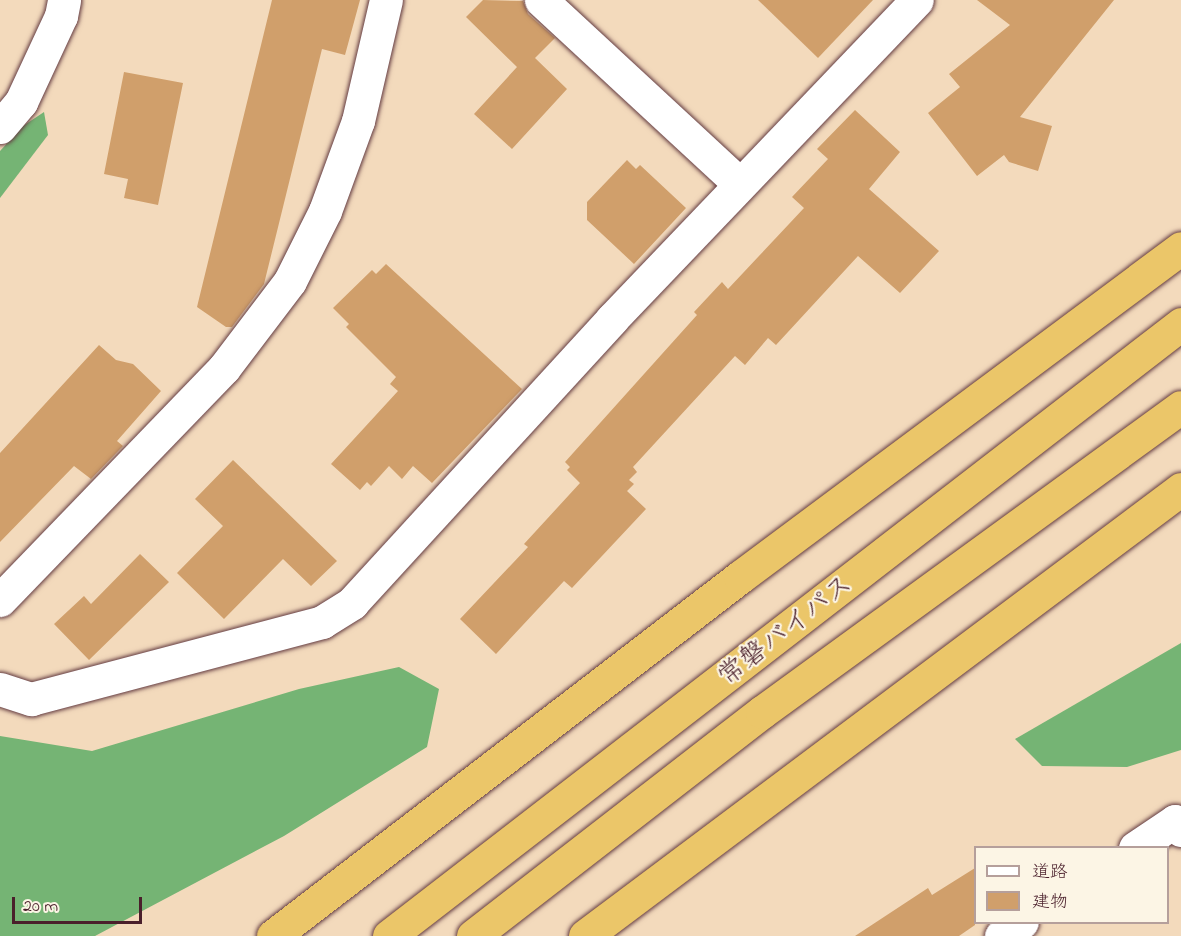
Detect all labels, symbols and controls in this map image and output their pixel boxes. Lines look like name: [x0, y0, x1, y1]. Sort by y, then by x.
street label: 常磐バイパス: [712, 568, 860, 694]
legend: [974, 846, 1169, 924]
text: 道路: [1032, 860, 1068, 886]
scale bar: [15, 885, 146, 923]
text: 建物: [1032, 890, 1068, 916]
text: 20 m: [23, 894, 58, 920]

